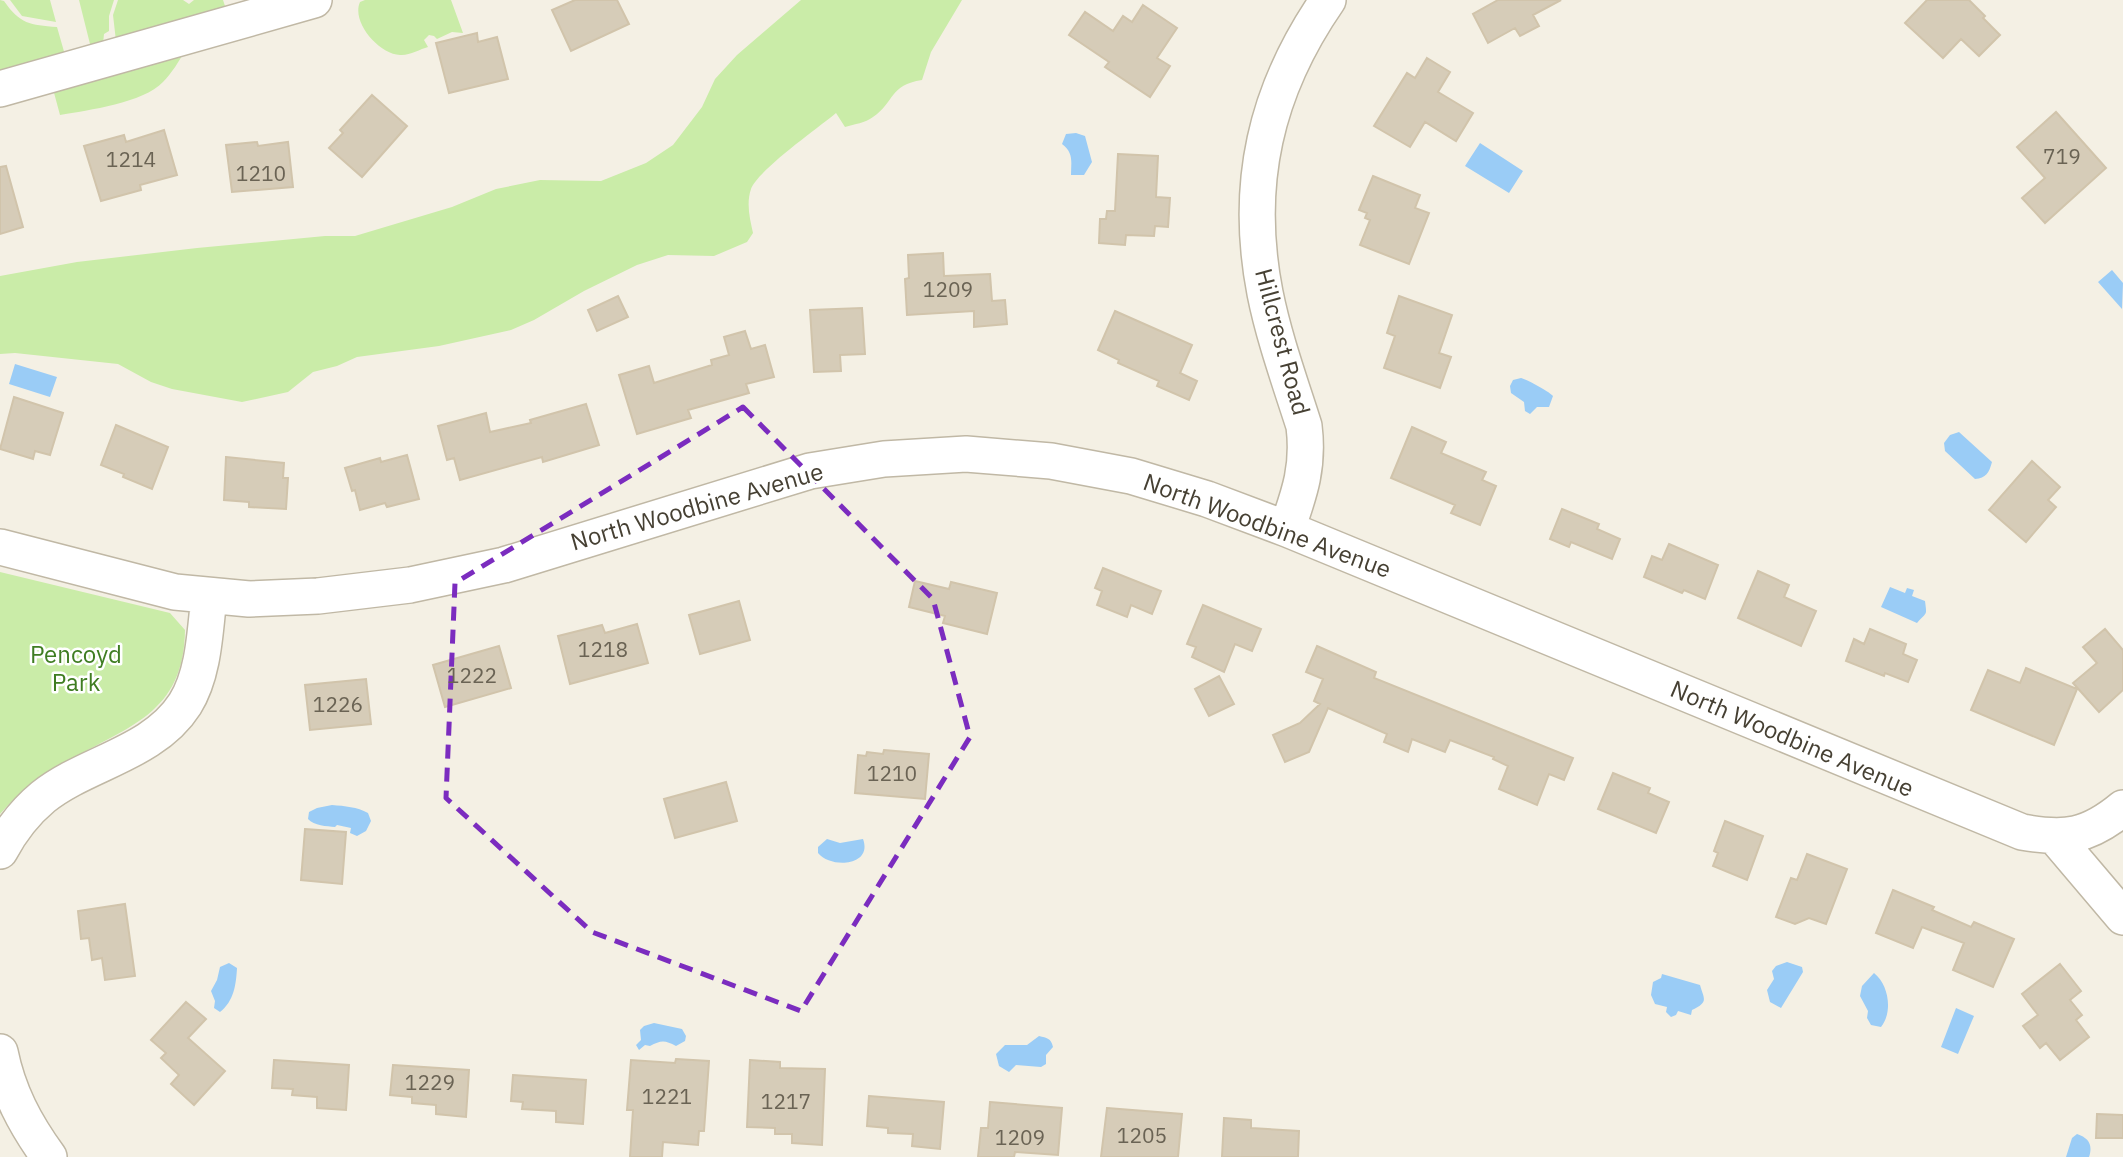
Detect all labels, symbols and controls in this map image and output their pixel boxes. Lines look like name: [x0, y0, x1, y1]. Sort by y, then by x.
house number: 719: [2043, 142, 2081, 170]
house number: 1214: [106, 145, 156, 173]
house number: 1210: [236, 159, 286, 187]
street label: Hillcrest Road: [1248, 265, 1318, 419]
house number: 1209: [923, 275, 973, 303]
street label: North Woodbine Avenue: [567, 455, 827, 557]
street label: North Woodbine Avenue: [1139, 465, 1396, 585]
house number: 1218: [578, 635, 628, 663]
park label: Pencoyd Park: [30, 638, 122, 698]
house number: 1222: [447, 661, 497, 689]
street label: North Woodbine Avenue: [1666, 672, 1919, 804]
house number: 1226: [313, 690, 363, 718]
house number: 1210: [867, 759, 917, 787]
house number: 1229: [405, 1068, 455, 1096]
house number: 1221: [642, 1082, 692, 1110]
house number: 1217: [761, 1087, 811, 1115]
house number: 1205: [1117, 1121, 1167, 1149]
house number: 1209: [995, 1123, 1045, 1151]

